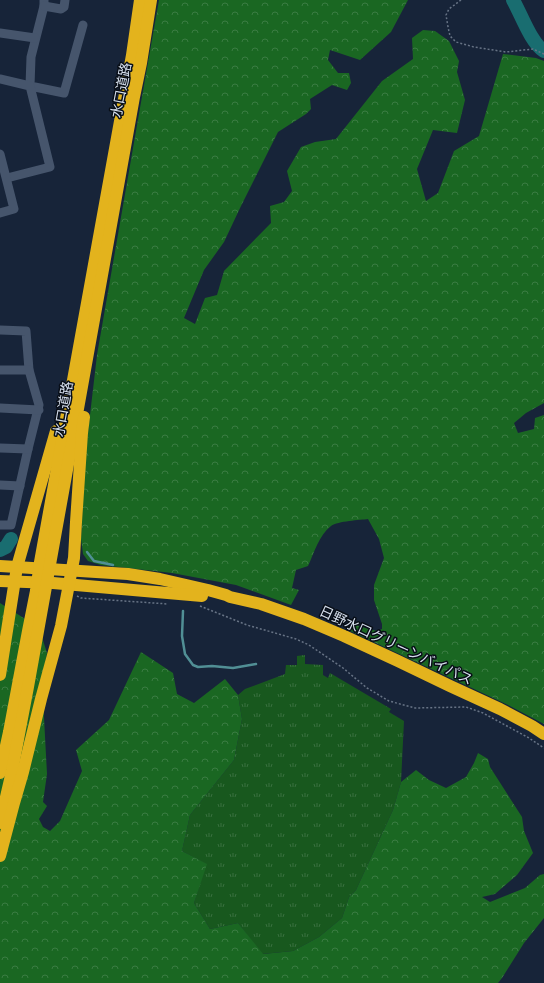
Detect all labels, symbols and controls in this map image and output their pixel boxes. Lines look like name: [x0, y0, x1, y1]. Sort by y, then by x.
street label: 水口道路: [108, 61, 134, 119]
street label: 水口道路: [50, 380, 76, 438]
street label: 日野水口グリーンバイパス: [317, 602, 475, 688]

